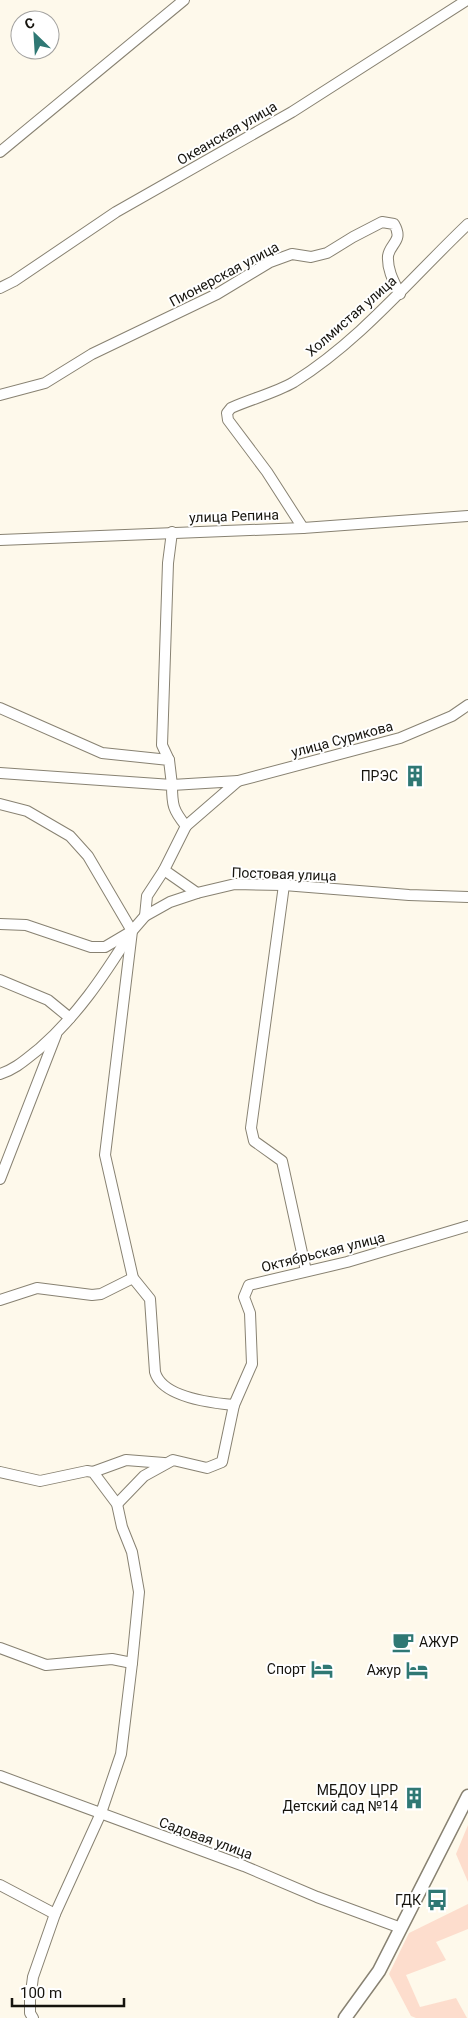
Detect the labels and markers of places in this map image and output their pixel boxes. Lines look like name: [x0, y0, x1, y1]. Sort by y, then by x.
building icon: ПРЭС: [402, 763, 428, 789]
place label: ПРЭС: [361, 768, 398, 784]
cafe icon: АЖУР: [390, 1629, 416, 1655]
place label: АЖУР: [419, 1634, 459, 1650]
hotel icon: Спорт: [309, 1656, 335, 1682]
hotel icon: Ажур: [404, 1657, 430, 1683]
place label: Спорт: [267, 1661, 306, 1677]
place label: Ажур: [367, 1662, 401, 1678]
place label: МБДОУ ЦРР Детский сад №14: [282, 1782, 398, 1814]
building icon: МБДОУ ЦРР Детский сад №14: [401, 1785, 427, 1811]
bus stop icon: ГДК: [424, 1887, 450, 1913]
place label: ГДК: [395, 1892, 421, 1908]

